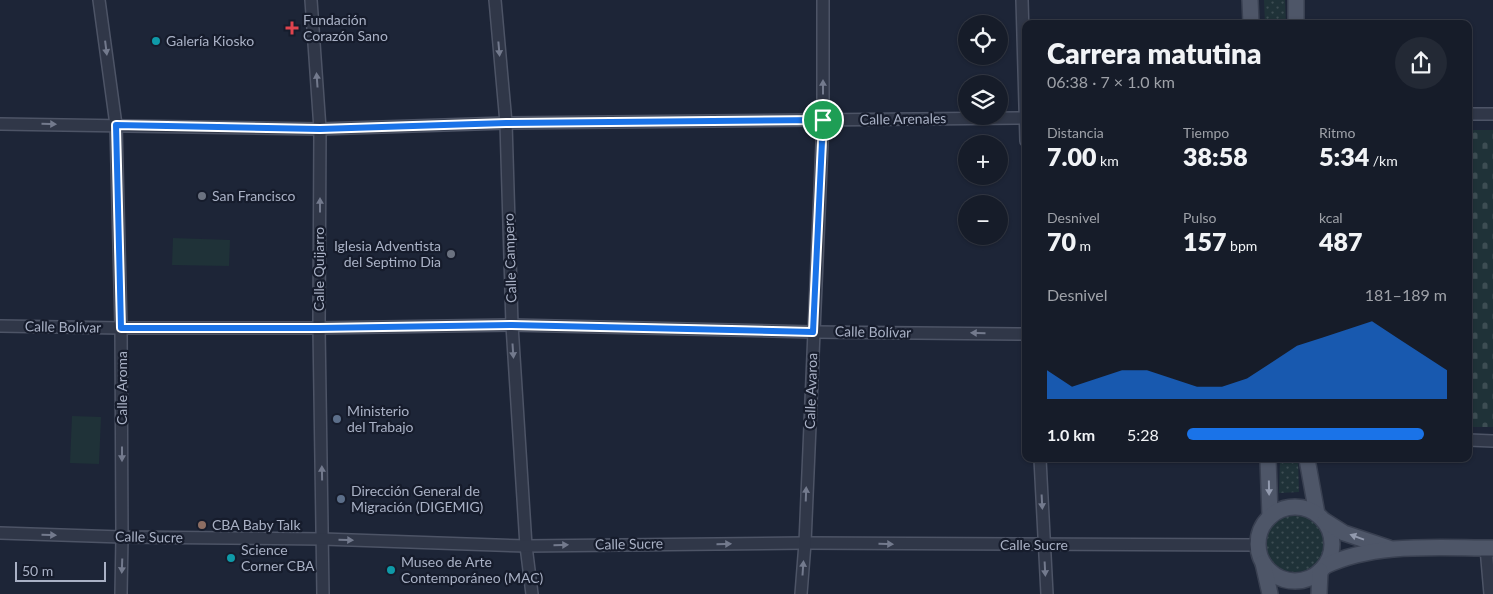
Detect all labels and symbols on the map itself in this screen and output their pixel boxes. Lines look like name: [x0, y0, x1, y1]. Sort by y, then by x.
place label: Fundación Corazón Sano: [303, 11, 388, 44]
marker: Fundación Corazón Sano: [285, 21, 299, 35]
place label: Galería Kiosko: [166, 32, 254, 49]
marker: Galería Kiosko: [150, 35, 162, 47]
one-way arrow: [102, 41, 110, 57]
one-way arrow: [496, 41, 504, 57]
one-way arrow: [312, 72, 320, 88]
one-way arrow: [819, 79, 827, 95]
pin: [802, 99, 844, 141]
street label: Calle Arenales: [860, 109, 946, 128]
one-way arrow: [41, 120, 57, 128]
place label: San Francisco: [212, 187, 296, 204]
marker: San Francisco: [196, 190, 208, 202]
one-way arrow: [316, 197, 324, 213]
street label: Calle Campero: [499, 213, 520, 303]
street label: Calle Quijarro: [310, 227, 327, 311]
place label: Iglesia Adventista del Septimo Dia: [334, 237, 441, 270]
marker: Iglesia Adventista del Septimo Dia: [445, 248, 457, 260]
street label: Calle Bolívar: [25, 317, 101, 336]
street label: Calle Bolívar: [835, 322, 911, 341]
one-way arrow: [969, 329, 985, 337]
one-way arrow: [510, 343, 518, 359]
street label: Calle Aroma: [113, 351, 130, 425]
street label: Calle Avaroa: [801, 353, 820, 429]
place label: Ministerio del Trabajo: [347, 402, 414, 435]
marker: Ministerio del Trabajo: [331, 413, 343, 425]
one-way arrow: [118, 446, 126, 462]
one-way arrow: [317, 464, 325, 480]
one-way arrow: [1265, 480, 1273, 496]
place label: Dirección General de Migración (DIGEMIG): [351, 482, 484, 515]
one-way arrow: [803, 486, 811, 502]
marker: Dirección General de Migración (DIGEMIG): [335, 493, 347, 505]
one-way arrow: [1038, 494, 1046, 510]
place label: CBA Baby Talk: [212, 516, 301, 533]
marker: CBA Baby Talk: [196, 519, 208, 531]
street label: Calle Sucre: [115, 527, 183, 546]
one-way arrow: [41, 531, 57, 539]
one-way arrow: [1349, 533, 1364, 540]
street label: Calle Sucre: [595, 534, 663, 553]
one-way arrow: [338, 536, 354, 544]
street label: Calle Sucre: [1000, 536, 1068, 553]
one-way arrow: [716, 539, 732, 547]
one-way arrow: [878, 540, 894, 548]
place label: Science Corner CBA: [241, 541, 315, 574]
one-way arrow: [553, 541, 569, 549]
marker: Science Corner CBA: [225, 552, 237, 564]
place label: Museo de Arte Contemporáneo (MAC): [401, 553, 544, 586]
one-way arrow: [117, 558, 125, 574]
scale bar: [15, 559, 106, 582]
one-way arrow: [799, 560, 807, 576]
one-way arrow: [1042, 562, 1050, 578]
marker: Museo de Arte Contemporáneo (MAC): [385, 564, 397, 576]

